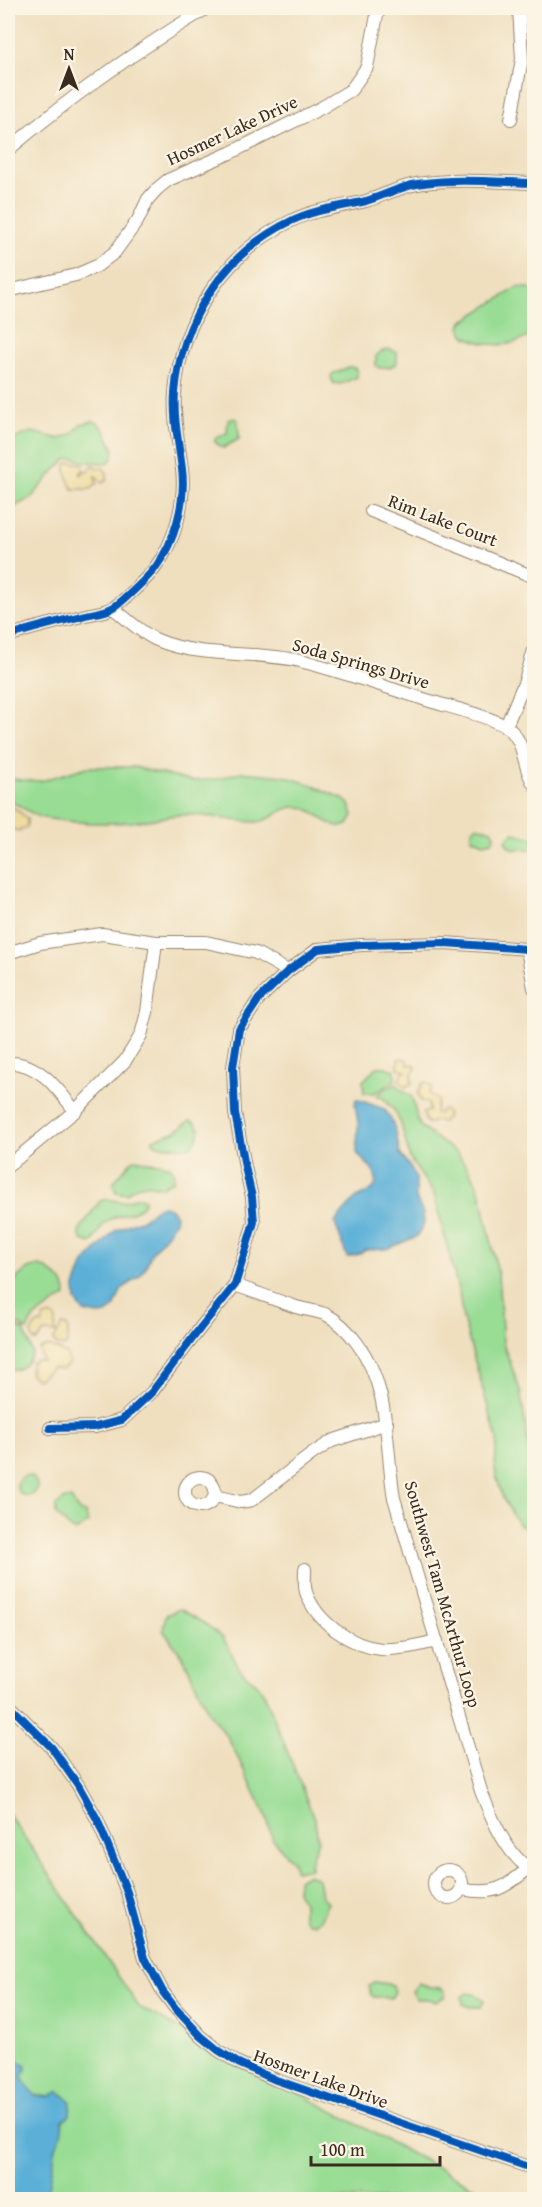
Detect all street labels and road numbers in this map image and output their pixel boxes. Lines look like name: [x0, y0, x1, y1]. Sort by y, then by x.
street label: Hosmer Lake Drive: [162, 88, 302, 172]
street label: Rim Lake Court: [384, 487, 502, 553]
street label: Soda Springs Drive: [289, 631, 433, 695]
street label: Southwest Tam McArthur Loop: [398, 1478, 488, 1711]
street label: Hosmer Lake Drive: [250, 2041, 392, 2115]

